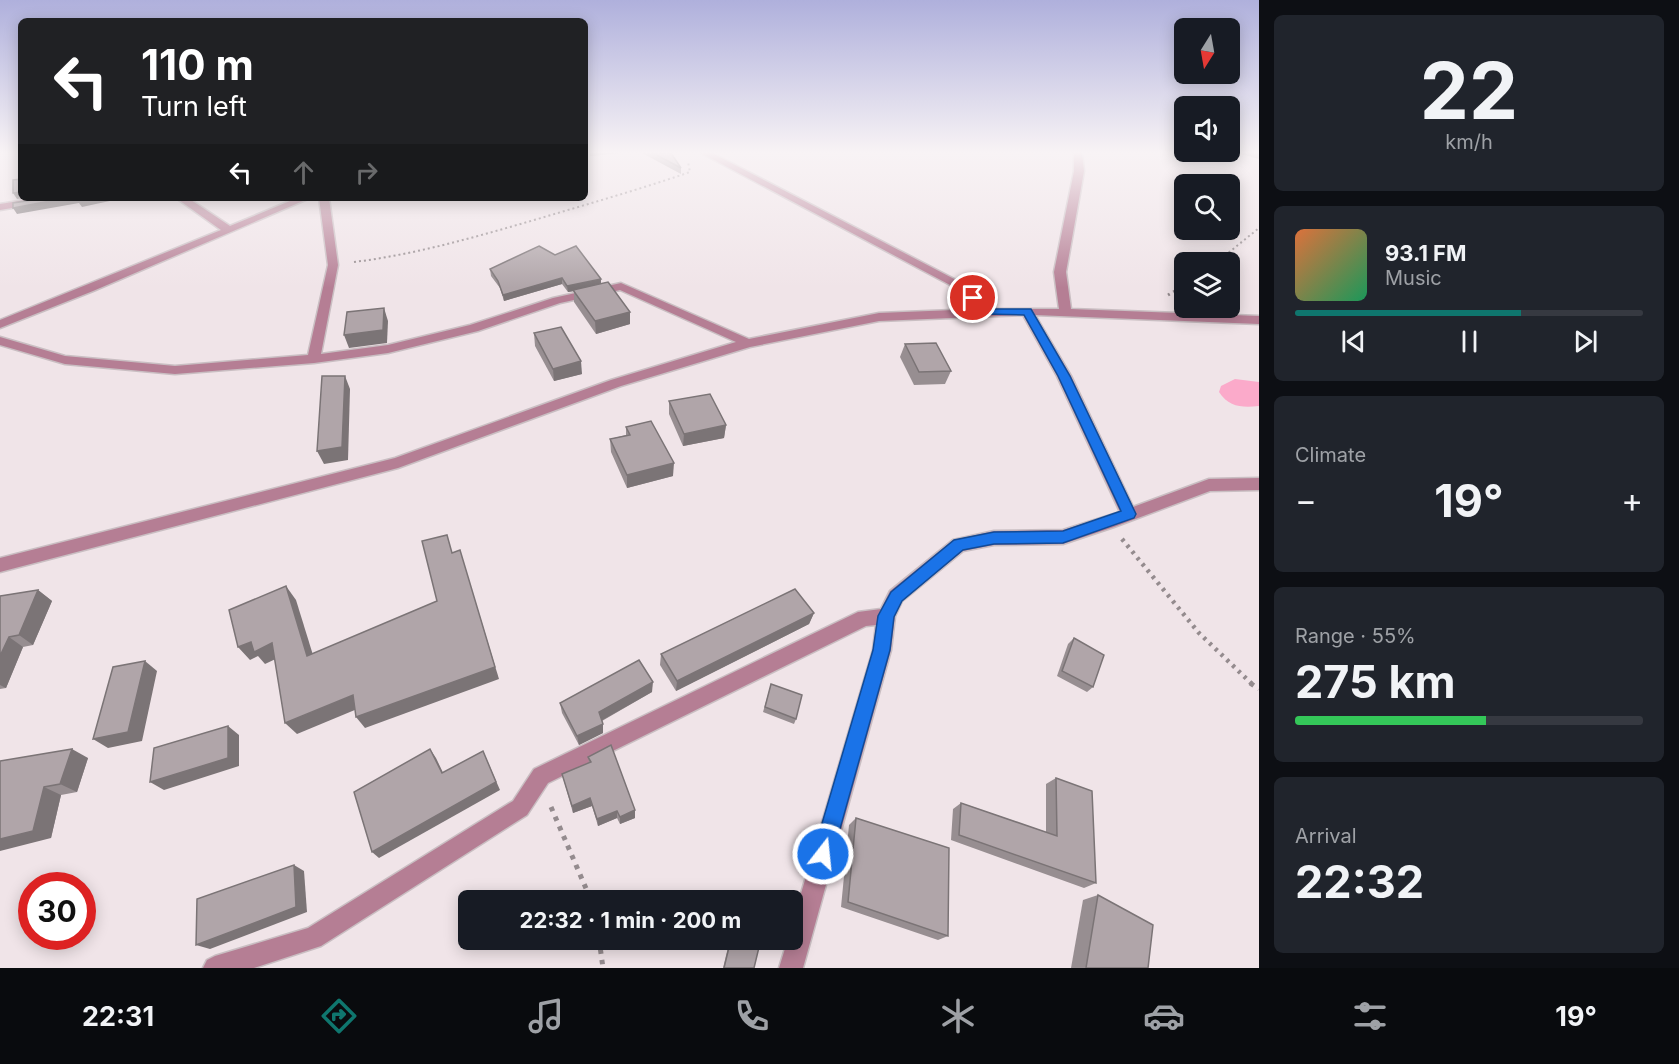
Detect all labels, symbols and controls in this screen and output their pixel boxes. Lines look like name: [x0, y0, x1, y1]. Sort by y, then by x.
north arrow: [1174, 18, 1240, 84]
map controls: [1174, 18, 1240, 318]
text: 110 m: [141, 39, 254, 90]
icon: left: [42, 42, 120, 120]
text: 22: [1420, 43, 1518, 138]
text: Turn left: [141, 90, 247, 123]
button: sound: [1174, 96, 1240, 162]
text: km/h: [1445, 130, 1493, 154]
icon: left: [224, 156, 257, 189]
icon: ahead: [287, 156, 320, 189]
icon: right: [350, 156, 383, 189]
button: search: [1174, 174, 1240, 240]
text: 93.1 FM: [1385, 240, 1467, 266]
button: layers: [1174, 252, 1240, 318]
text: Music: [1385, 266, 1442, 290]
pin: [947, 272, 998, 323]
icon: arrive: [956, 281, 989, 314]
icon: previous: [1337, 325, 1370, 358]
icon: pause: [1453, 325, 1486, 358]
icon: next: [1569, 325, 1602, 358]
text: Climate: [1295, 443, 1366, 467]
text: 19°: [1434, 473, 1504, 528]
text: −: [1295, 480, 1317, 520]
text: +: [1621, 480, 1643, 520]
text: Range · 55%: [1295, 624, 1416, 648]
text: 275 km: [1295, 654, 1456, 709]
position arrow: [791, 822, 855, 886]
text: Arrival: [1295, 824, 1357, 848]
text: 22:32: [1295, 854, 1424, 909]
speed limit sign: 30: [18, 872, 96, 950]
text: 22:32 · 1 min · 200 m: [520, 907, 741, 933]
icon: directions: [318, 995, 360, 1037]
icon: music: [525, 995, 567, 1037]
icon: phone: [731, 995, 773, 1037]
icon: climate: [937, 995, 979, 1037]
icon: car: [1143, 995, 1185, 1037]
icon: filters: [1349, 995, 1391, 1037]
text: 22:31: [82, 1000, 154, 1033]
text: 19°: [1555, 1000, 1597, 1033]

